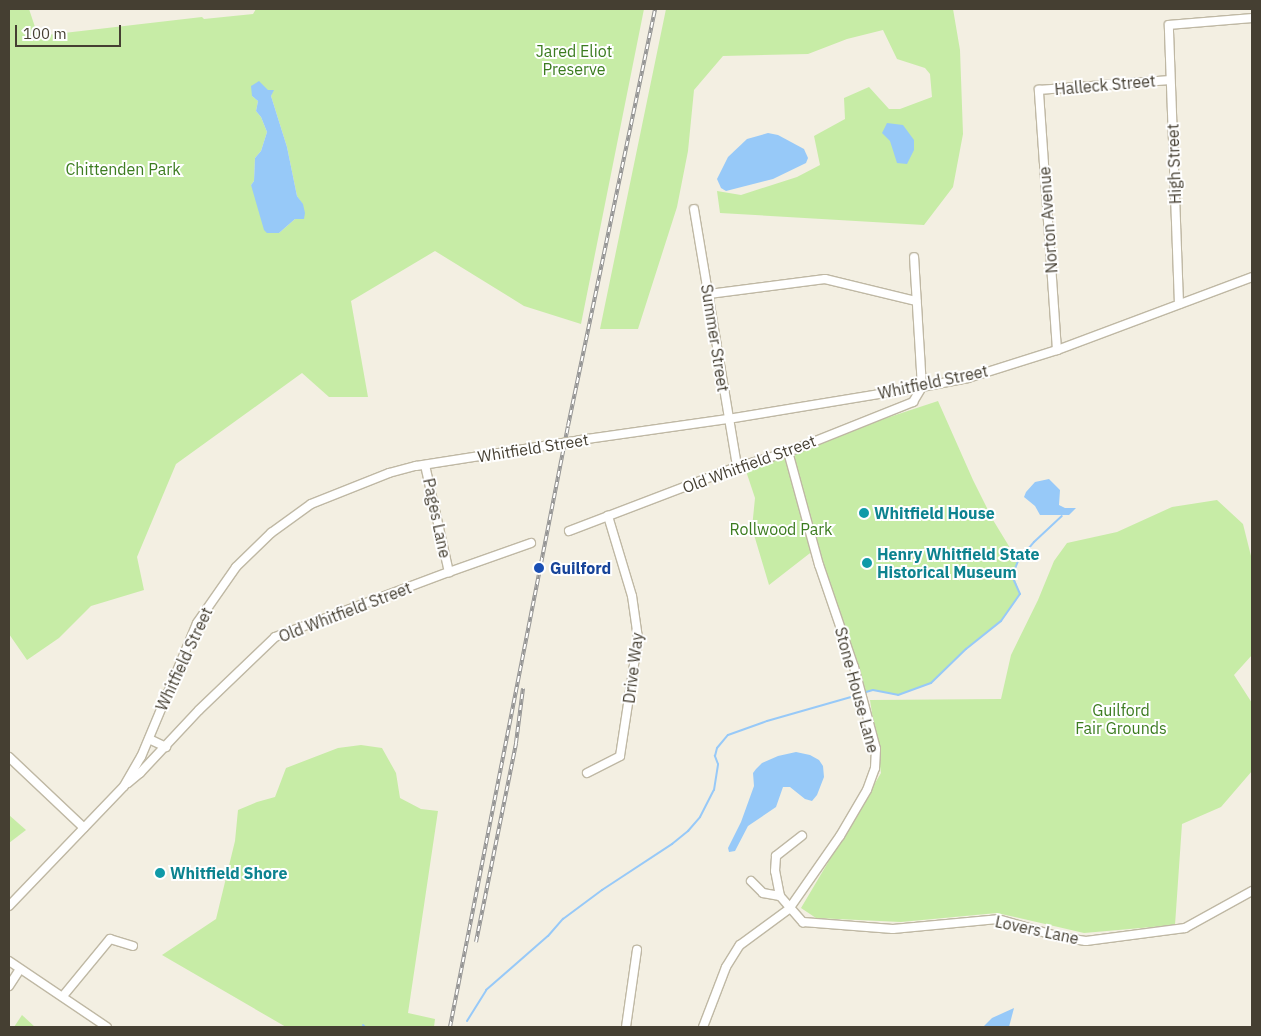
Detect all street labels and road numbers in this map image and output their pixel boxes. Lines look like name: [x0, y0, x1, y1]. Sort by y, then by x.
street label: Halleck Street: [1054, 71, 1156, 99]
street label: High Street: [1163, 123, 1185, 205]
street label: Norton Avenue: [1035, 166, 1061, 274]
street label: Summer Street: [697, 283, 733, 393]
street label: Whitfield Street: [876, 361, 990, 403]
street label: Whitfield Street: [476, 430, 590, 466]
street label: Old Whitfield Street: [680, 431, 818, 497]
street label: Pages Lane: [419, 476, 455, 560]
street label: Old Whitfield Street: [276, 578, 414, 646]
street label: Whitfield Street: [152, 604, 216, 714]
street label: Stone House Lane: [831, 625, 883, 755]
street label: Drive Way: [619, 631, 647, 705]
street label: Lovers Lane: [993, 912, 1081, 948]

